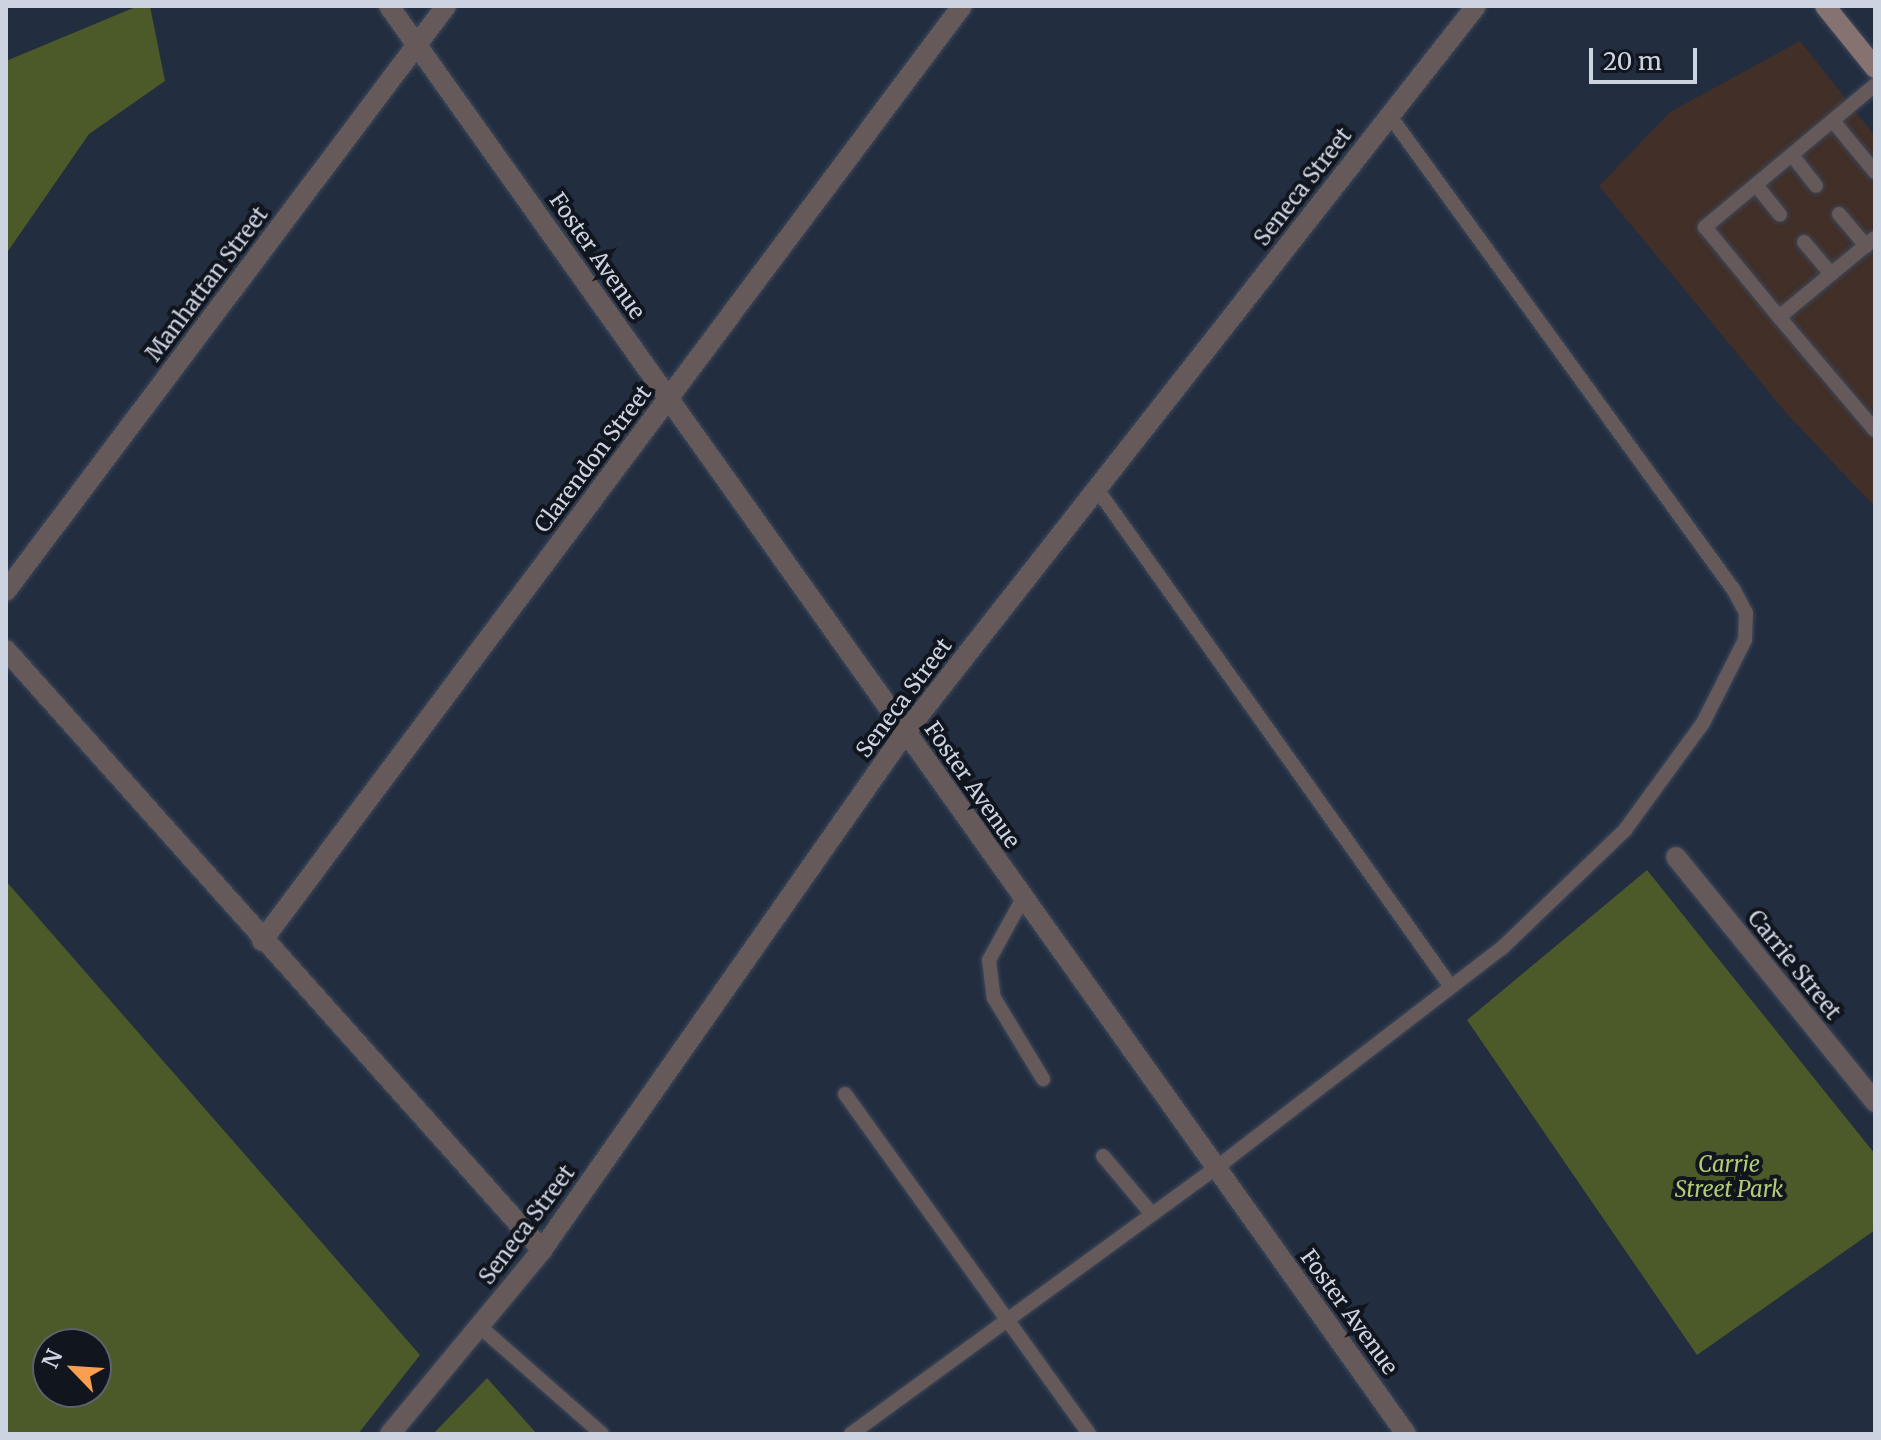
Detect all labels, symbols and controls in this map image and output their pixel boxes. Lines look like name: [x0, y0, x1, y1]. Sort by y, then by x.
scale bar: [1593, 32, 1701, 82]
text: 20 m: [1603, 46, 1662, 77]
street label: Seneca Street: [1249, 123, 1357, 251]
street label: Foster Avenue: [544, 188, 650, 324]
street label: Manhattan Street: [140, 202, 274, 366]
street label: Clarendon Street: [529, 380, 657, 538]
street label: Seneca Street: [851, 633, 957, 763]
street label: Foster Avenue: [919, 717, 1025, 853]
street label: Carrie Street: [1742, 905, 1846, 1025]
park label: Carrie Street Park: [1675, 1151, 1783, 1202]
street label: Seneca Street: [474, 1160, 580, 1290]
street label: Foster Avenue: [1295, 1244, 1403, 1380]
north arrow: [32, 1328, 112, 1408]
text: N: [36, 1345, 68, 1373]

